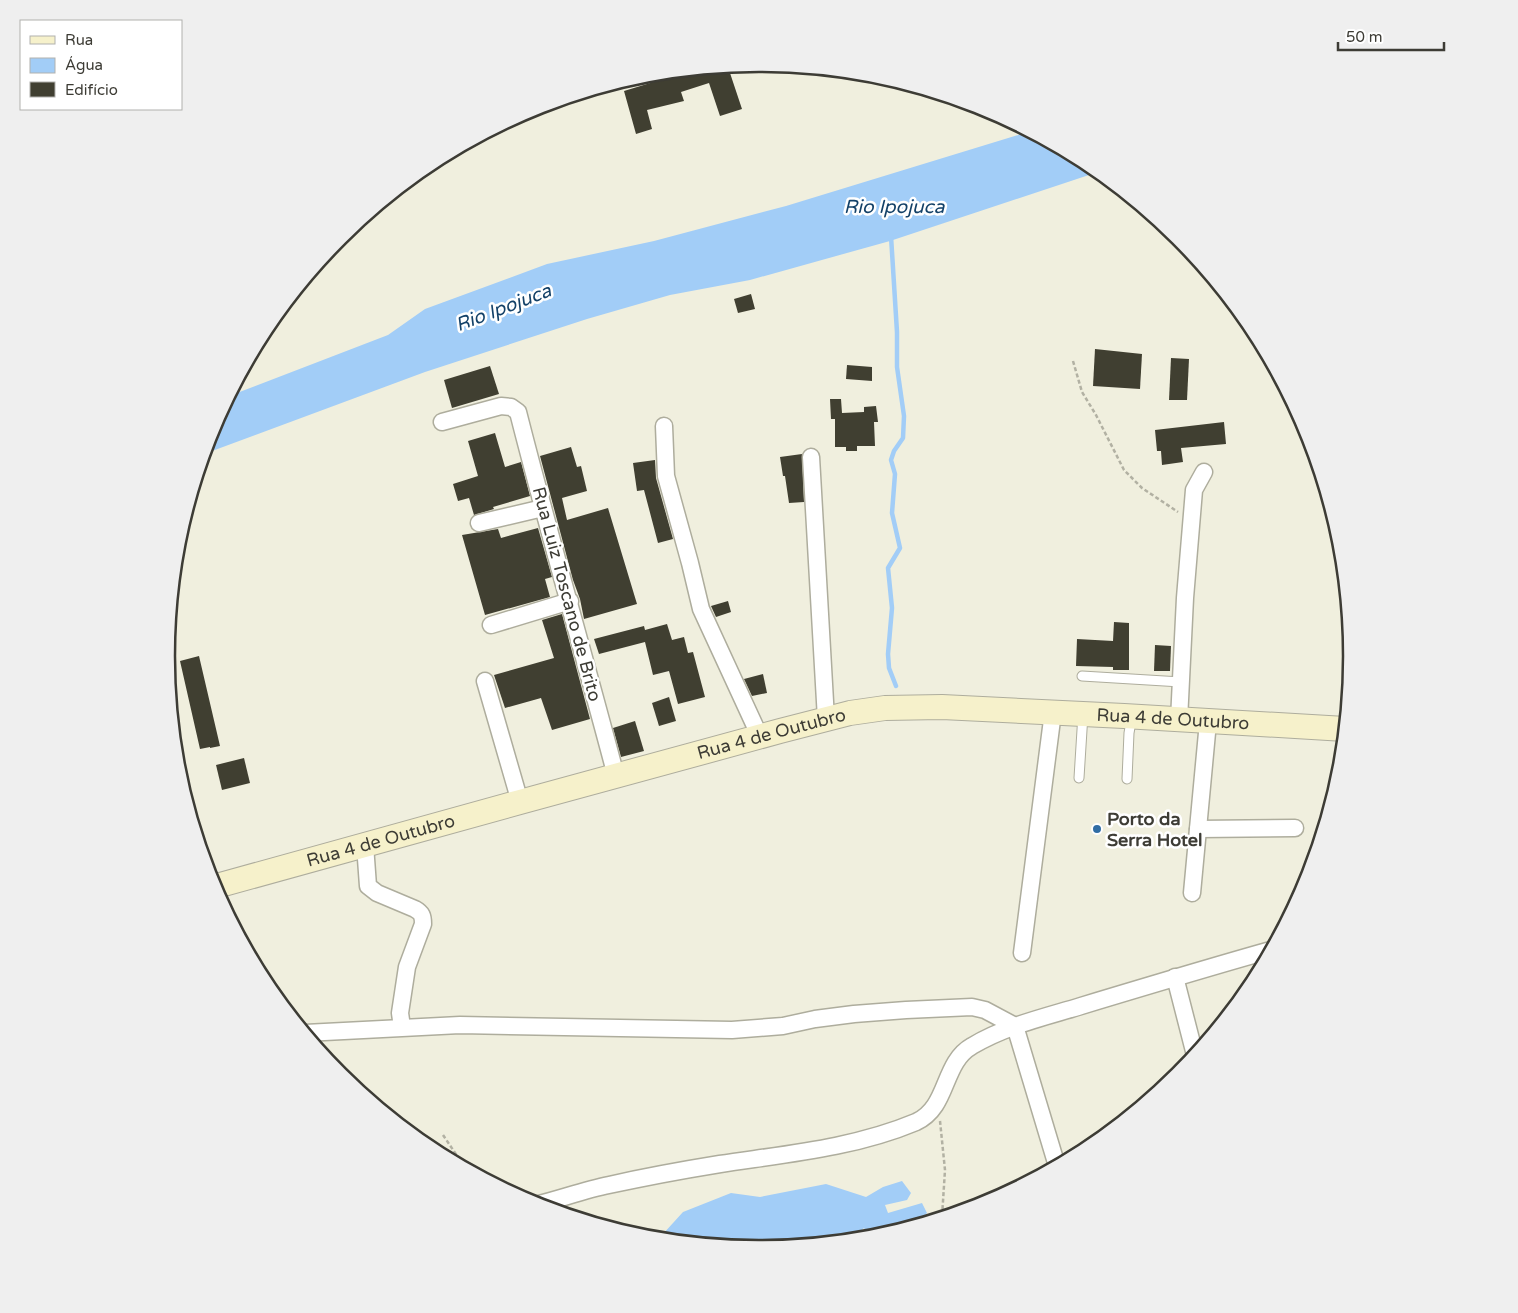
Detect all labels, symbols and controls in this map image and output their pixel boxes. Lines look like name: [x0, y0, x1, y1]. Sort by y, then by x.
legend: [20, 20, 182, 110]
scale bar: [1338, 20, 1444, 52]
text: 50 m: [1346, 28, 1383, 46]
text: Rua: [65, 31, 93, 49]
text: Água: [65, 56, 103, 74]
text: Edifício: [65, 81, 118, 99]
water label: Rio Ipojuca: [844, 196, 946, 218]
water label: Rio Ipojuca: [452, 279, 556, 336]
street label: Rua Luiz Toscano de Brito: [528, 484, 606, 704]
street label: Rua 4 de Outubro: [695, 704, 848, 764]
street label: Rua 4 de Outubro: [1096, 704, 1250, 734]
place label: Porto da Serra Hotel: [1107, 808, 1203, 851]
street label: Rua 4 de Outubro: [304, 810, 457, 872]
marker: Porto da Serra Hotel: [1091, 823, 1103, 835]

